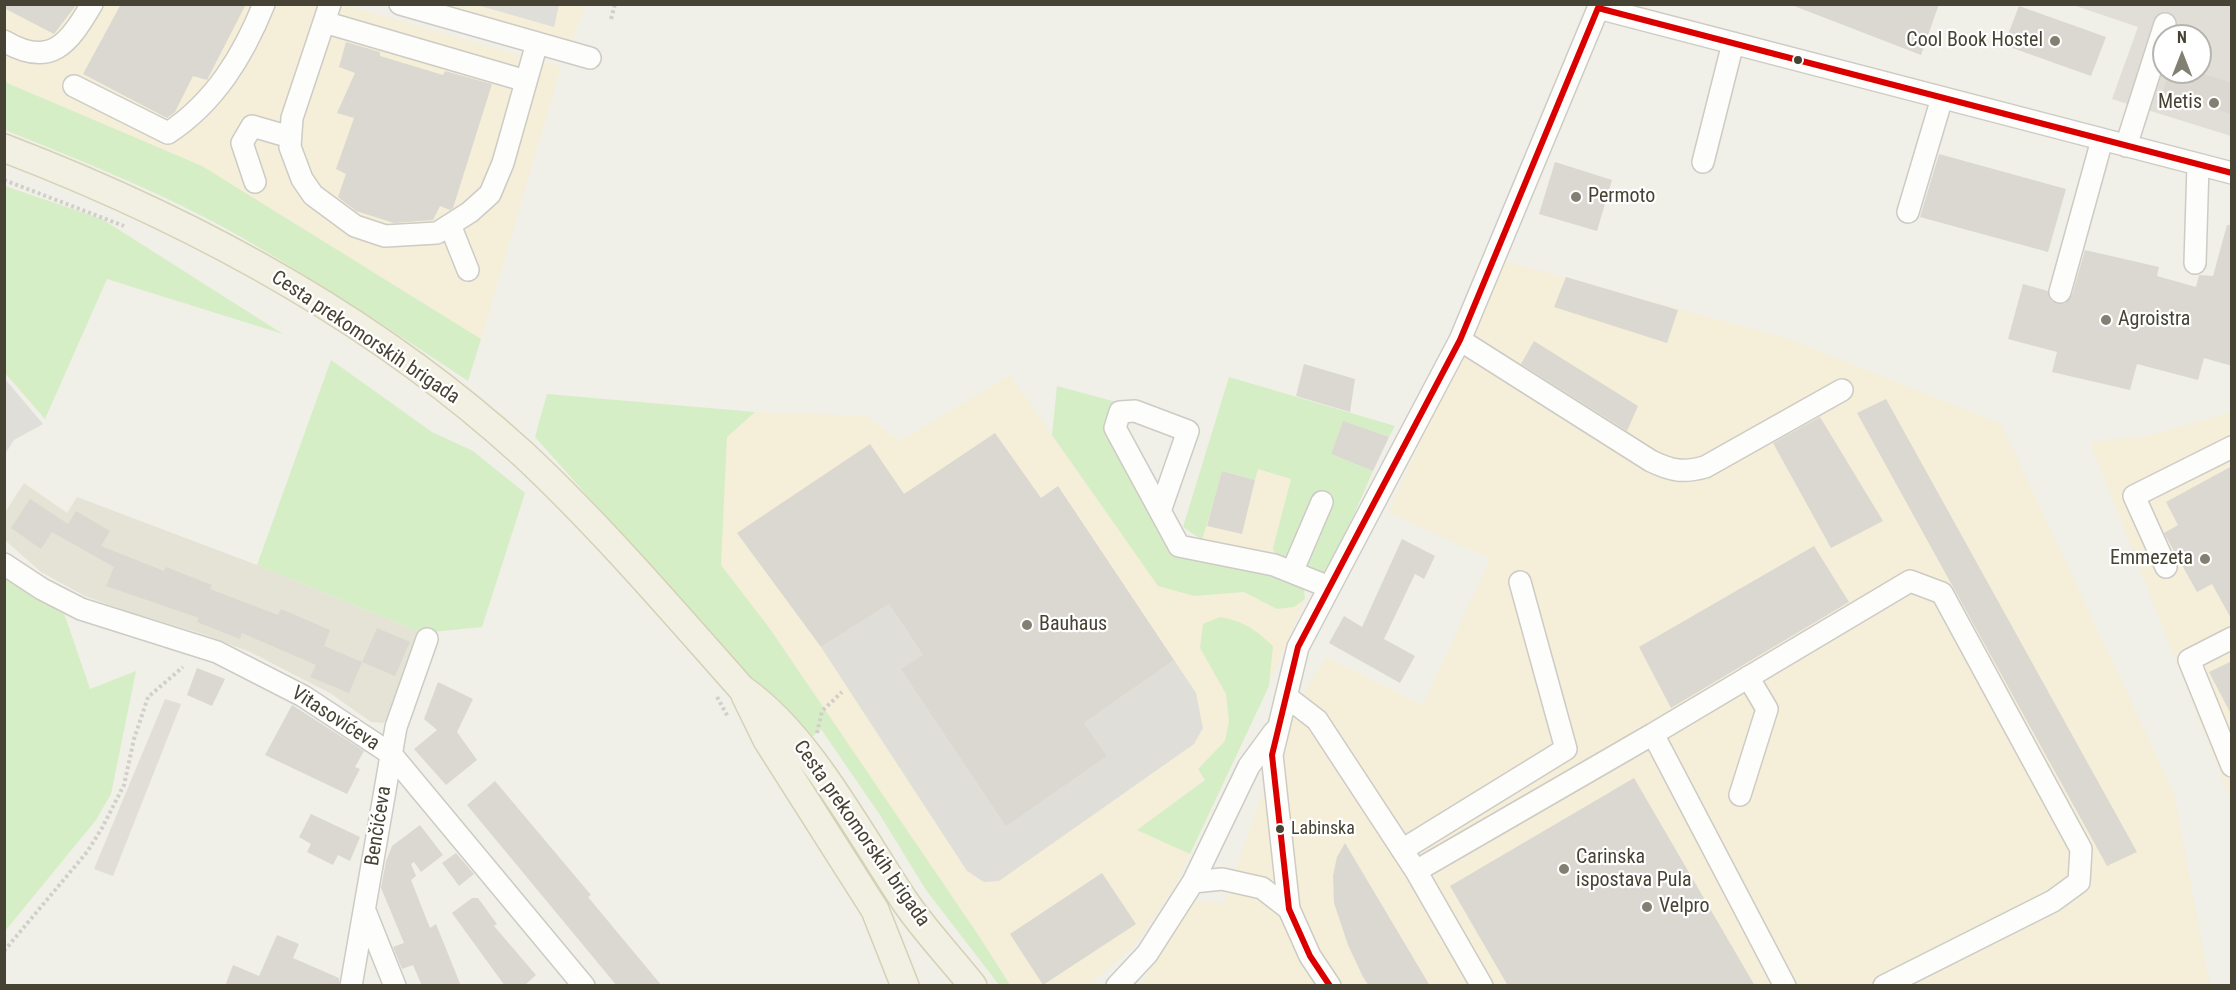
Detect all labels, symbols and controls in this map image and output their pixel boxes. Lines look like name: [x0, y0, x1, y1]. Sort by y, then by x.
north arrow: [2152, 24, 2212, 84]
text: N: [2177, 28, 2187, 47]
place label: Cool Book Hostel: [1906, 29, 2043, 53]
marker: Cool Book Hostel: [2048, 34, 2062, 48]
unlabelled marker: [1792, 54, 1804, 66]
place label: Metis: [2158, 91, 2202, 115]
marker: Metis: [2207, 96, 2221, 110]
place label: Permoto: [1588, 185, 1655, 209]
marker: Permoto: [1569, 190, 1583, 204]
street label: Cesta prekomorskih brigada: [266, 266, 464, 410]
place label: Agroistra: [2118, 308, 2190, 332]
marker: Agroistra: [2099, 313, 2113, 327]
place label: Emmezeta: [2110, 547, 2193, 571]
marker: Emmezeta: [2198, 552, 2212, 566]
place label: Bauhaus: [1039, 613, 1107, 637]
marker: Bauhaus: [1020, 618, 1034, 632]
street label: Vitasovićeva: [287, 682, 383, 756]
street label: Cesta prekomorskih brigada: [788, 736, 934, 932]
street label: Benčićeva: [361, 784, 397, 868]
place label: Labinska: [1291, 818, 1355, 840]
marker: Labinska: [1274, 823, 1286, 835]
place label: Carinska ispostava Pula: [1576, 846, 1692, 893]
marker: Carinska ispostava Pula: [1557, 862, 1571, 876]
place label: Velpro: [1659, 895, 1710, 919]
marker: Velpro: [1640, 900, 1654, 914]

